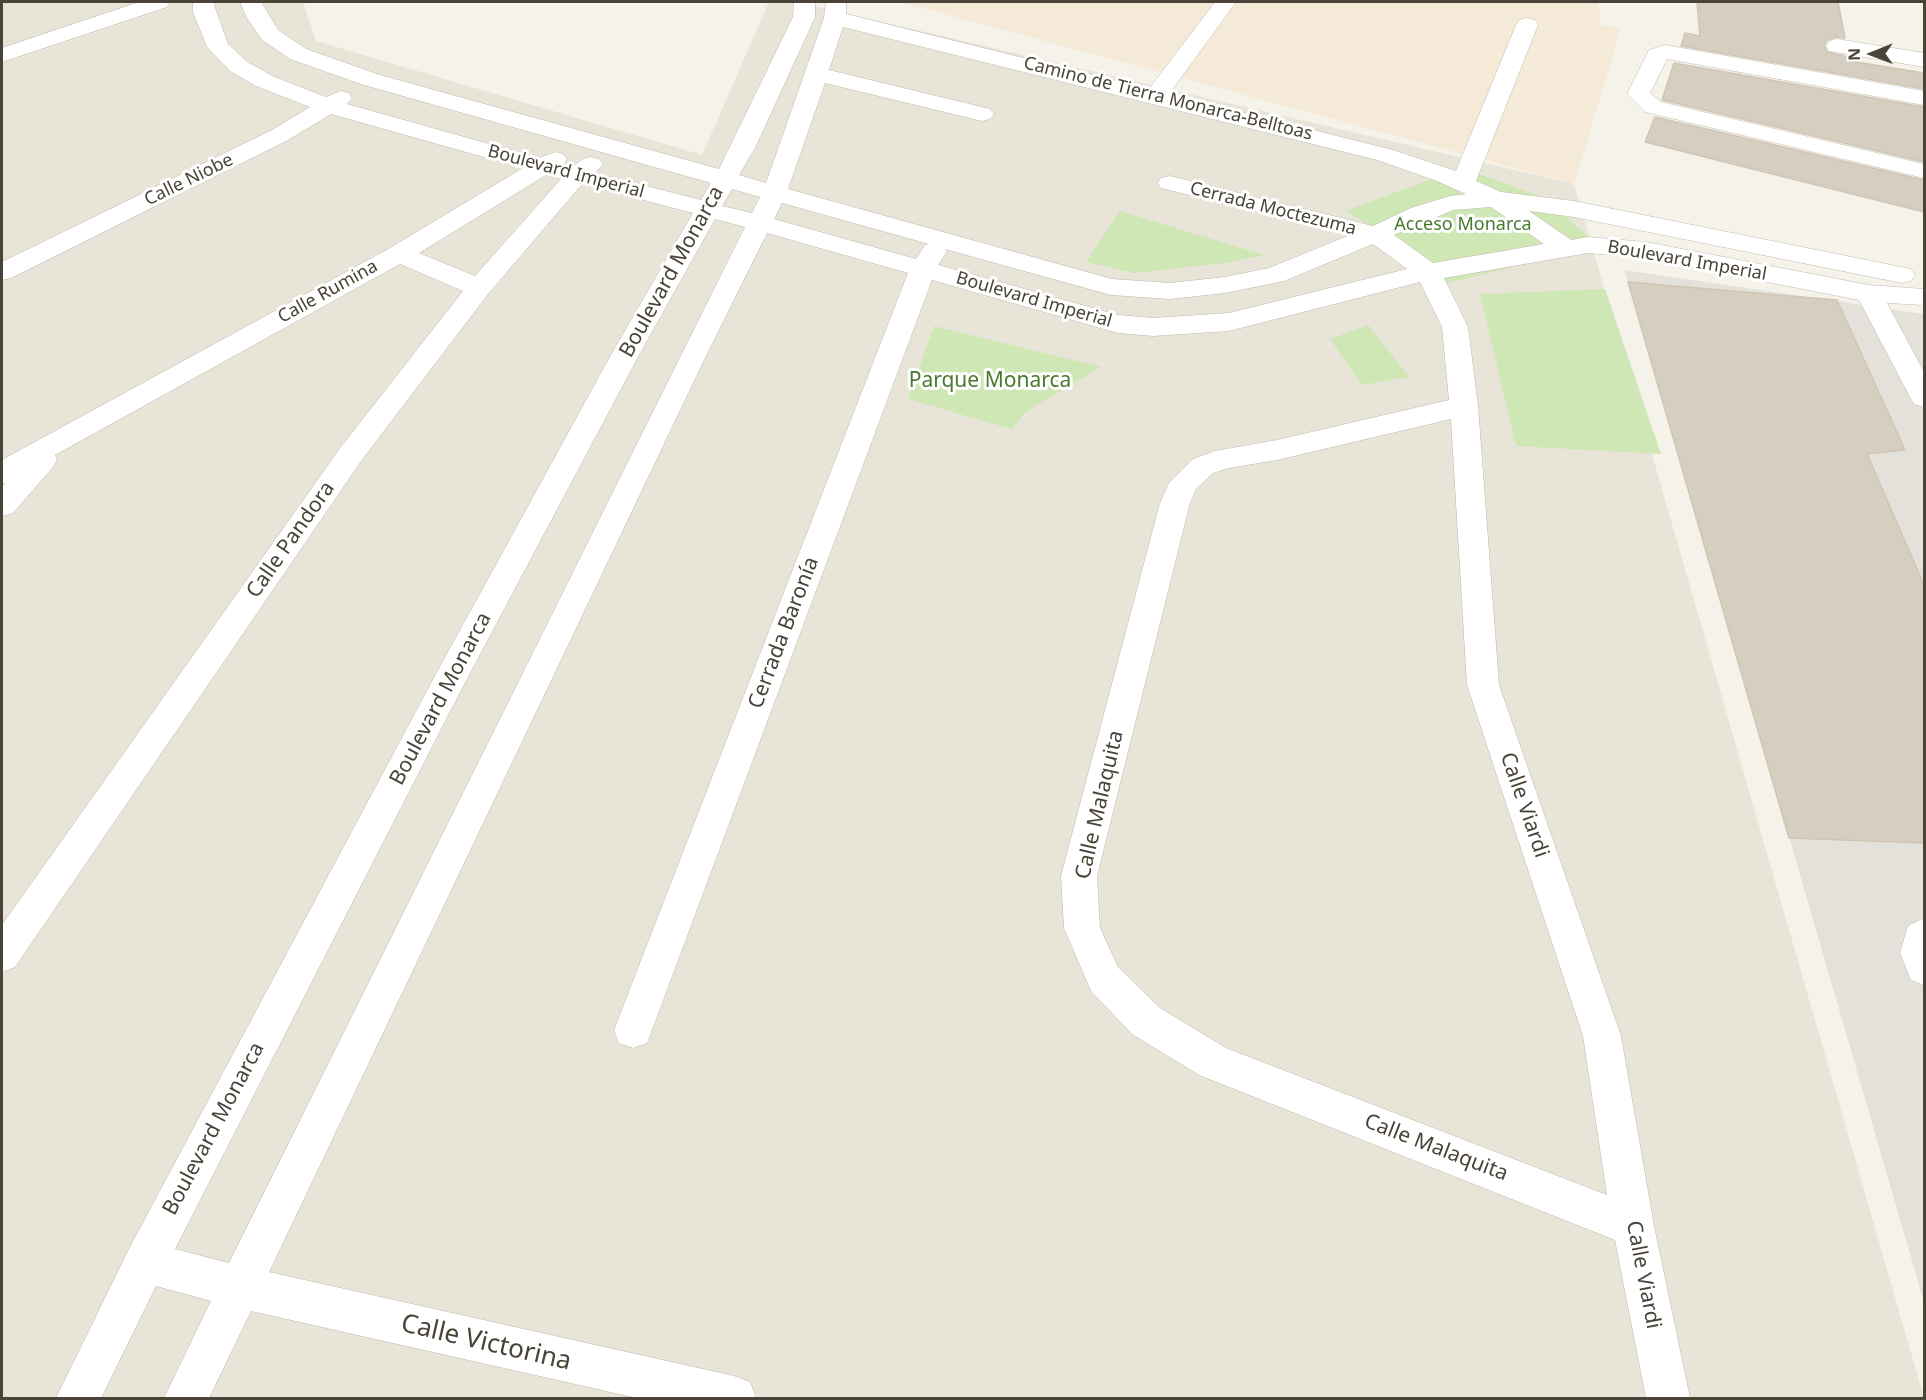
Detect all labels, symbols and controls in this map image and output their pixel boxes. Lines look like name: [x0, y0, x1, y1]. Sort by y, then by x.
north arrow: [1842, 24, 1902, 84]
text: N: [1843, 48, 1865, 61]
street label: Camino de Tierra Monarca-Belltoas: [1021, 53, 1315, 145]
street label: Boulevard Imperial: [485, 141, 647, 203]
street label: Calle Niobe: [141, 149, 237, 211]
street label: Cerrada Moctezuma: [1188, 178, 1358, 240]
street label: Boulevard Monarca: [614, 182, 730, 362]
park label: Acceso Monarca: [1394, 214, 1532, 236]
street label: Boulevard Imperial: [1606, 236, 1768, 286]
street label: Calle Rumina: [274, 256, 382, 328]
street label: Boulevard Imperial: [954, 267, 1114, 333]
park label: Parque Monarca: [909, 368, 1071, 394]
street label: Calle Pandora: [242, 477, 340, 603]
street label: Cerrada Baronía: [743, 554, 825, 712]
street label: Boulevard Monarca: [385, 608, 497, 790]
street label: Calle Malaquita: [1071, 728, 1129, 882]
street label: Calle Viardi: [1494, 749, 1554, 861]
street label: Boulevard Monarca: [158, 1038, 270, 1220]
street label: Calle Malaquita: [1361, 1109, 1511, 1187]
street label: Calle Viardi: [1620, 1219, 1666, 1331]
street label: Calle Victorina: [398, 1308, 574, 1378]

